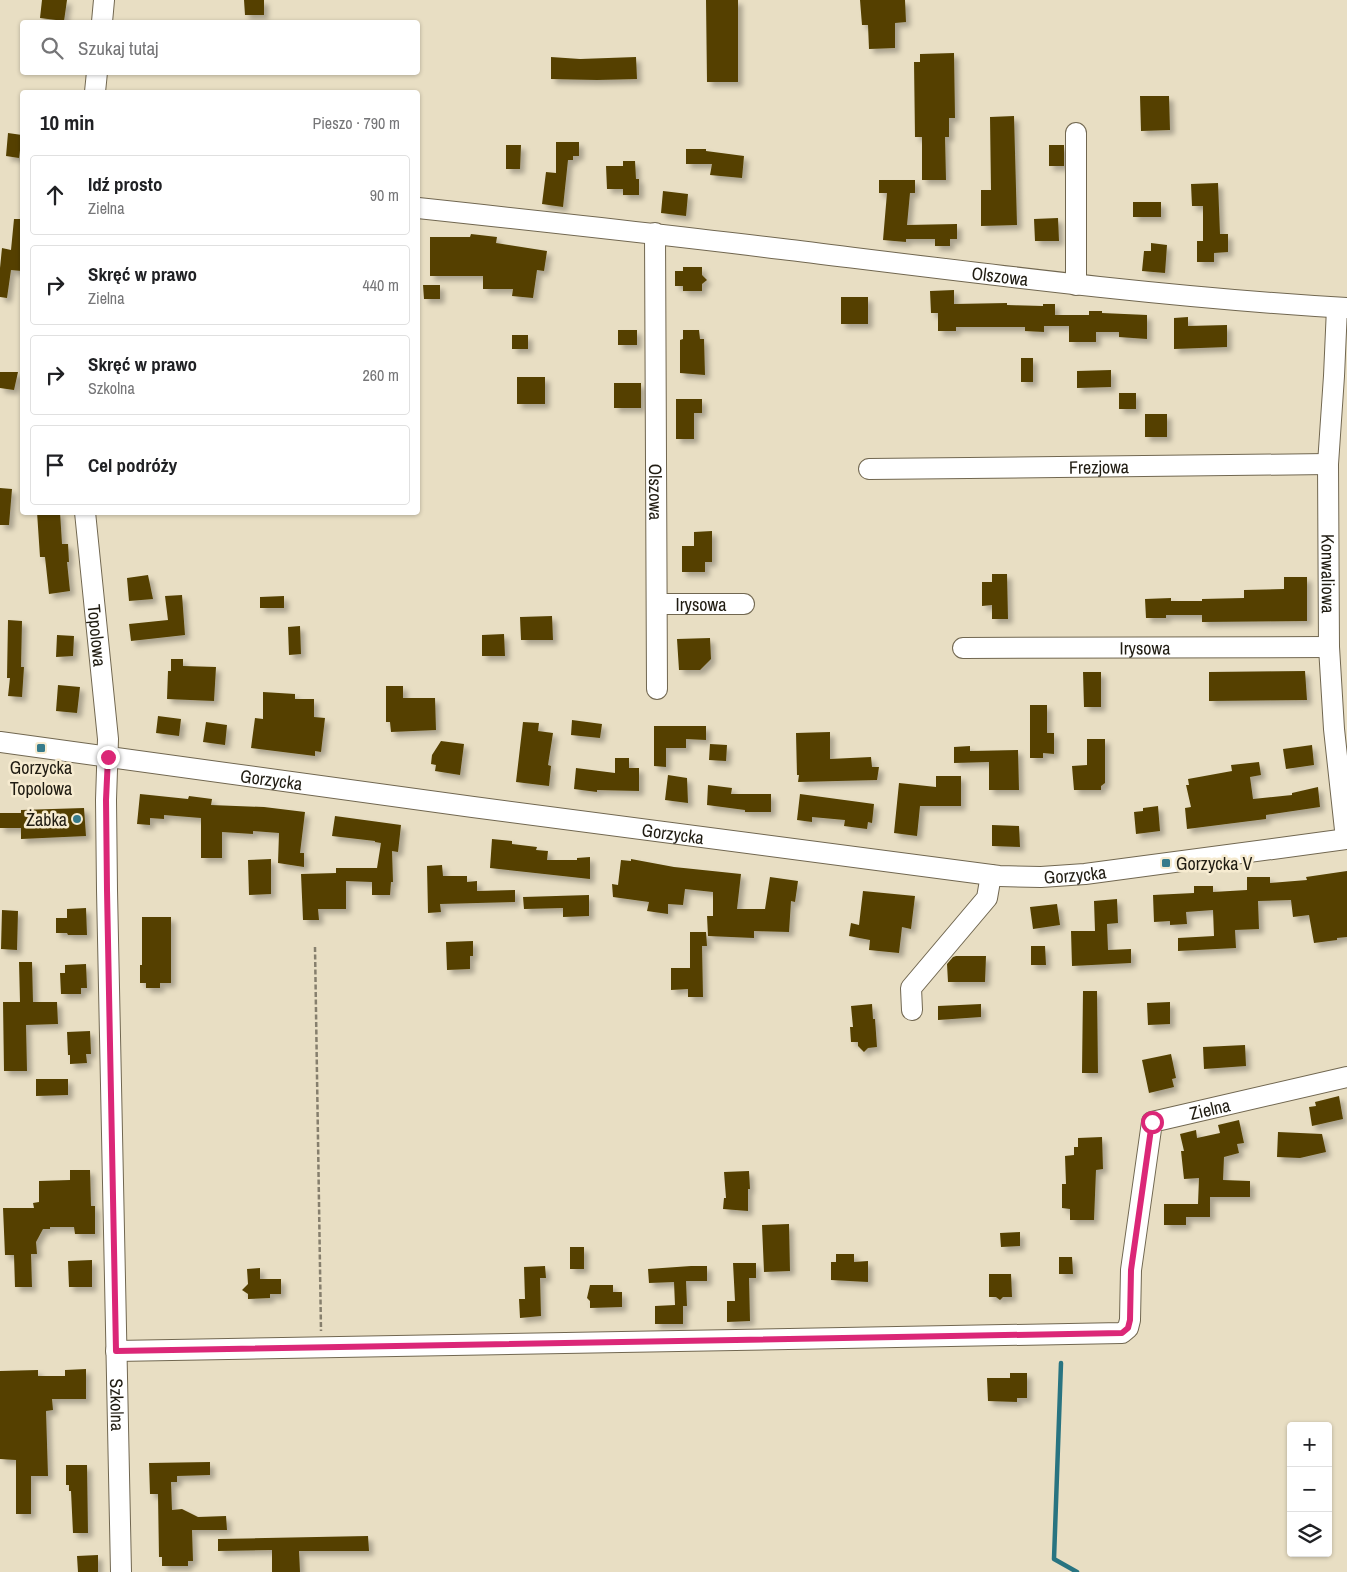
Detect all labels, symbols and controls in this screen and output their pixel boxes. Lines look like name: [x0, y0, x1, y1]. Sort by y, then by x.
search box: [20, 20, 420, 75]
icon: search: [38, 34, 66, 62]
text: Szukaj tutaj: [78, 35, 159, 61]
text: 10 min: [40, 108, 95, 137]
text: Pieszo · 790 m: [312, 112, 400, 134]
text: Idź prosto: [88, 171, 162, 197]
icon: ahead: [41, 181, 69, 209]
text: 90 m: [370, 184, 399, 206]
text: Zielna: [88, 197, 124, 219]
street label: Olszowa: [970, 260, 1030, 291]
text: Skręć w prawo: [88, 261, 197, 287]
icon: right: [41, 271, 69, 299]
text: 440 m: [363, 274, 399, 296]
text: Zielna: [88, 287, 124, 309]
text: Skręć w prawo: [88, 351, 197, 377]
icon: right: [41, 361, 69, 389]
text: 260 m: [363, 364, 399, 386]
text: Szkolna: [88, 377, 135, 399]
icon: arrive: [41, 451, 69, 479]
text: Cel podróży: [88, 452, 177, 478]
street label: Frezjowa: [1069, 454, 1129, 479]
street label: Olszowa: [644, 464, 669, 520]
street label: Konwaliowa: [1316, 534, 1341, 614]
street label: Irysowa: [676, 592, 726, 617]
street label: Topolowa: [82, 603, 113, 668]
street label: Irysowa: [1120, 635, 1170, 660]
marker: Gorzycka Topolowa: [35, 742, 47, 754]
route end: [97, 746, 120, 769]
place label: Gorzycka Topolowa: [10, 755, 72, 801]
street label: Gorzycka: [239, 763, 304, 796]
place label: Żabka: [26, 807, 67, 832]
marker: Żabka: [71, 813, 83, 825]
street label: Gorzycka: [640, 817, 705, 850]
place label: Gorzycka V: [1176, 851, 1252, 876]
marker: Gorzycka V: [1160, 857, 1172, 869]
street label: Gorzycka: [1043, 859, 1108, 889]
street label: Zielna: [1187, 1092, 1233, 1125]
route start: [1141, 1111, 1164, 1134]
street label: Szkolna: [105, 1378, 131, 1431]
map controls: [1287, 1422, 1332, 1557]
button: +: [1287, 1422, 1332, 1467]
button: −: [1287, 1467, 1332, 1512]
button: layers: [1287, 1512, 1332, 1557]

